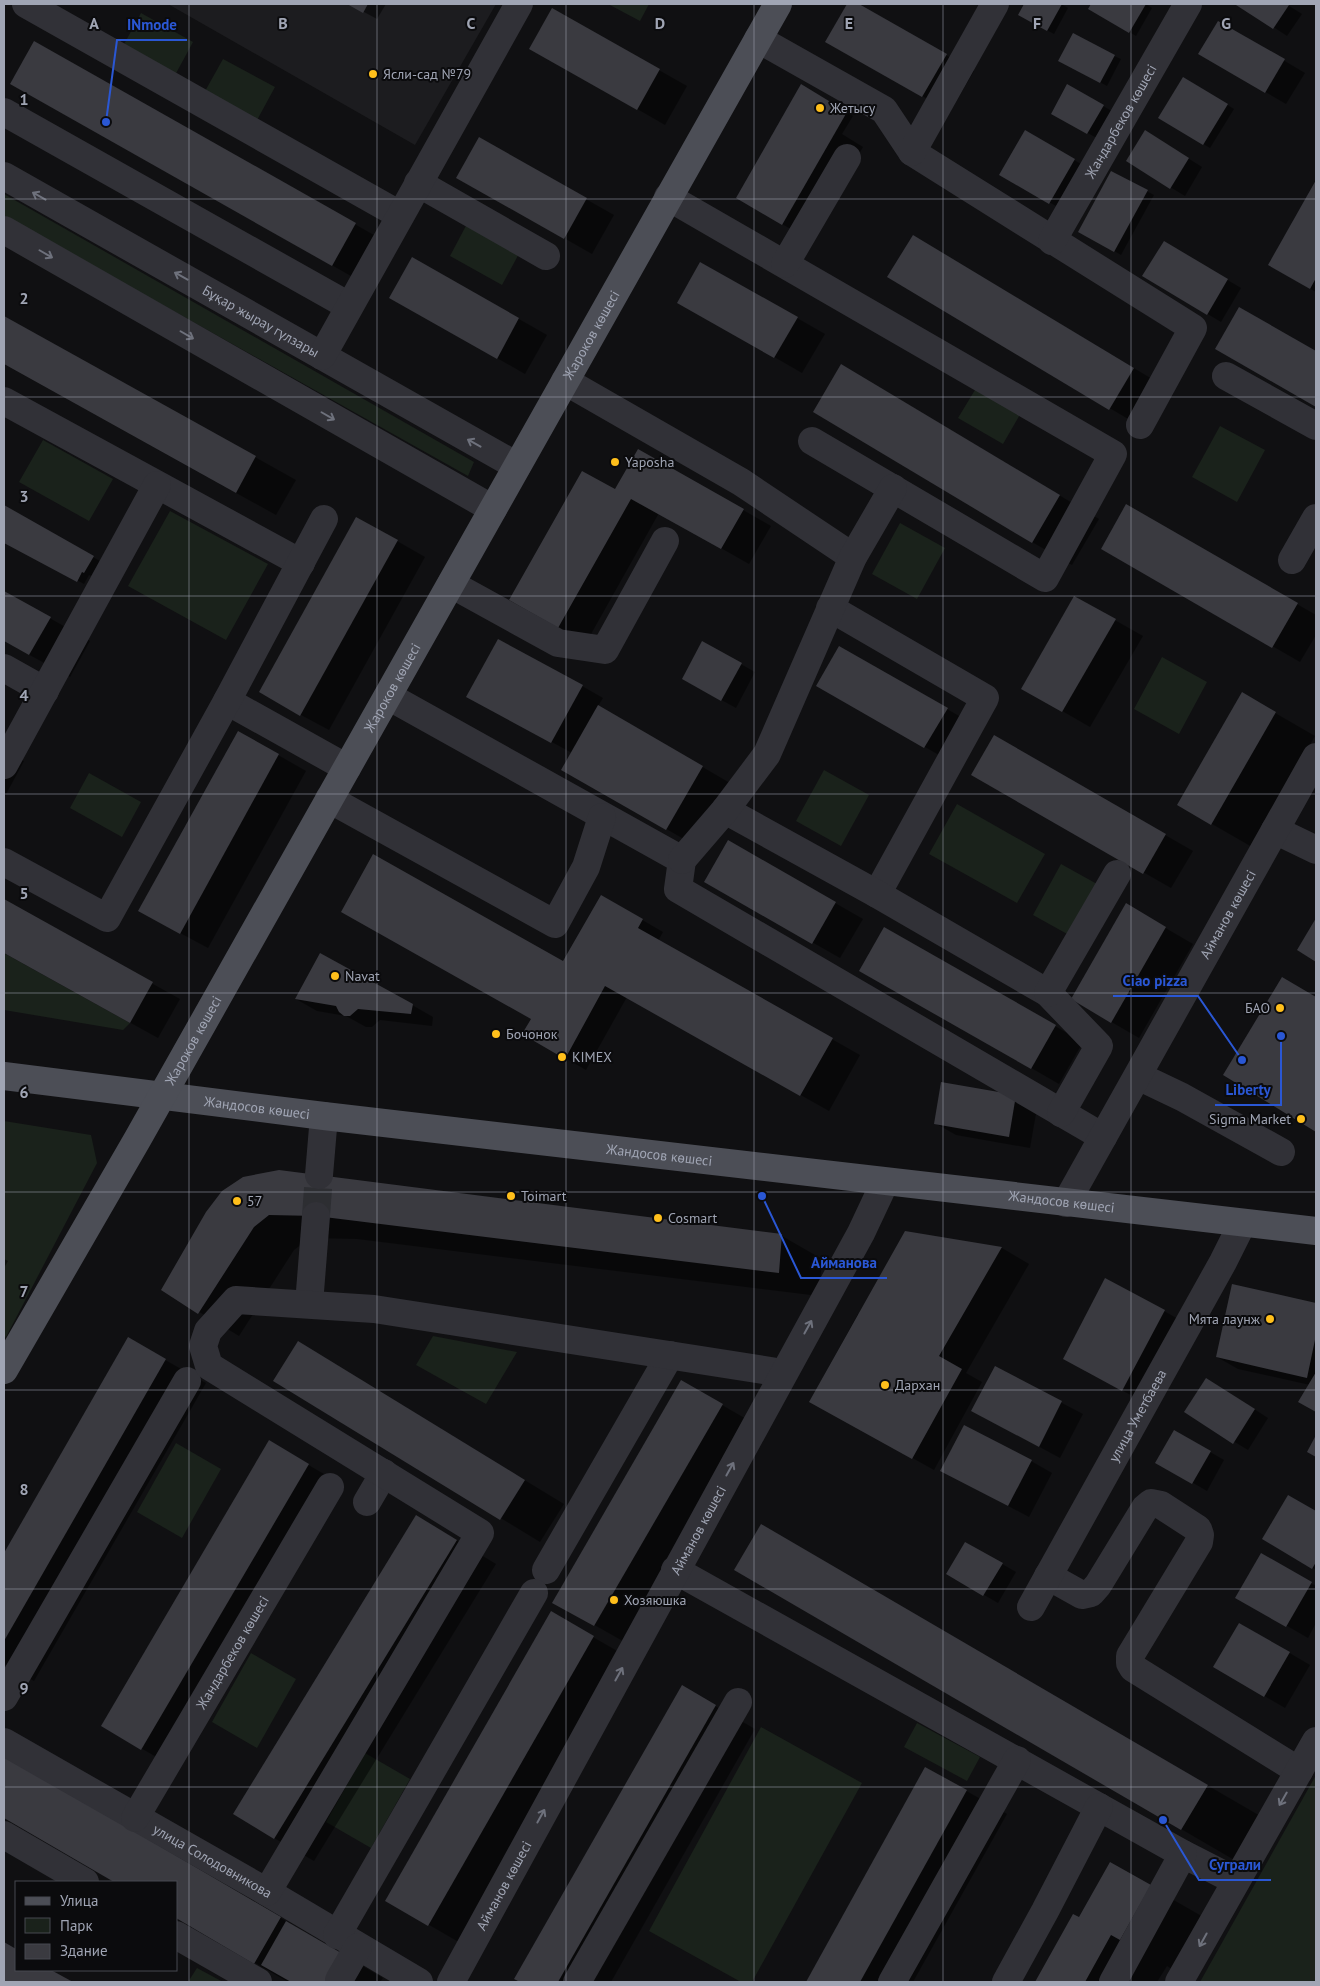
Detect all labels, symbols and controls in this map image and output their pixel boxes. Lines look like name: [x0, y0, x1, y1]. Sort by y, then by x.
callout: INmode: [117, 10, 187, 40]
text: A: [89, 13, 99, 33]
text: B: [278, 13, 288, 33]
text: C: [467, 13, 476, 33]
text: D: [655, 13, 665, 33]
text: E: [845, 13, 853, 33]
text: F: [1033, 13, 1041, 33]
text: G: [1221, 13, 1231, 33]
text: INmode: [127, 15, 177, 34]
street label: Жандарбеков көшесі: [1080, 61, 1161, 183]
place label: Ясли-сад №79: [383, 65, 471, 83]
marker: Ясли-сад №79: [367, 68, 379, 80]
text: 1: [19, 89, 29, 109]
place label: Жетысу: [829, 99, 876, 117]
marker: Жетысу: [814, 102, 826, 114]
one-way arrow: [32, 191, 47, 200]
one-way arrow: [38, 250, 53, 260]
one-way arrow: [173, 271, 188, 281]
street label: Бұқар жырау гүлзары: [199, 281, 322, 361]
street label: Жароков көшесі: [558, 287, 624, 384]
text: 2: [19, 288, 29, 308]
one-way arrow: [180, 330, 195, 340]
one-way arrow: [321, 411, 335, 421]
one-way arrow: [467, 437, 482, 447]
place label: Yaposha: [625, 453, 674, 471]
marker: Yaposha: [609, 456, 621, 468]
text: 3: [19, 486, 29, 506]
street label: Жароков көшесі: [359, 640, 425, 736]
text: 4: [19, 685, 29, 705]
street label: Айманов көшесі: [1196, 867, 1260, 962]
text: 5: [19, 883, 29, 903]
callout: Ciao pizza: [1113, 966, 1198, 996]
place label: Navat: [345, 967, 380, 985]
marker: Navat: [329, 970, 341, 982]
text: Ciao pizza: [1122, 971, 1188, 990]
street label: Жароков көшесі: [160, 993, 225, 1089]
place label: БАО: [1245, 999, 1270, 1017]
marker: БАО: [1274, 1002, 1286, 1014]
place label: Бочонок: [506, 1025, 558, 1043]
marker: Бочонок: [490, 1028, 502, 1040]
place label: KIMEX: [572, 1048, 612, 1066]
marker: KIMEX: [556, 1051, 568, 1063]
callout: Liberty: [1215, 1075, 1281, 1105]
text: Liberty: [1225, 1080, 1271, 1099]
text: 6: [19, 1082, 29, 1102]
street label: Жандосов көшесі: [202, 1092, 311, 1123]
place label: Sigma Market: [1209, 1110, 1291, 1128]
marker: Sigma Market: [1295, 1113, 1307, 1125]
street label: Жандосов көшесі: [604, 1140, 713, 1170]
street label: Жандосов көшесі: [1007, 1186, 1116, 1217]
place label: Toimart: [521, 1187, 567, 1205]
marker: Toimart: [505, 1190, 517, 1202]
place label: 57: [247, 1192, 262, 1210]
marker: 57: [231, 1195, 243, 1207]
place label: Cosmart: [668, 1209, 717, 1227]
marker: Cosmart: [652, 1212, 664, 1224]
callout: Айманова: [801, 1248, 887, 1278]
text: Айманова: [811, 1253, 877, 1272]
text: 7: [19, 1281, 29, 1301]
place label: Мята лаунж: [1189, 1310, 1261, 1328]
marker: Мята лаунж: [1264, 1313, 1276, 1325]
one-way arrow: [804, 1320, 814, 1335]
street label: улица Уметбаева: [1105, 1366, 1171, 1465]
place label: Дархан: [895, 1376, 940, 1394]
marker: Дархан: [879, 1379, 891, 1391]
one-way arrow: [725, 1462, 735, 1477]
text: 8: [19, 1479, 29, 1499]
street label: Айманов көшесі: [667, 1482, 730, 1578]
place label: Хозяюшка: [624, 1591, 686, 1609]
street label: Жандарбеков көшесі: [192, 1593, 273, 1713]
marker: Хозяюшка: [608, 1594, 620, 1606]
one-way arrow: [614, 1666, 624, 1681]
text: 9: [19, 1678, 29, 1698]
one-way arrow: [1278, 1791, 1288, 1805]
one-way arrow: [537, 1810, 547, 1824]
street label: улица Солодовникова: [150, 1820, 275, 1902]
street label: Айманов көшесі: [472, 1838, 536, 1933]
callout: Суграли: [1199, 1850, 1271, 1880]
text: Суграли: [1209, 1855, 1261, 1874]
legend: [15, 1881, 178, 1971]
text: Улица: [60, 1891, 98, 1910]
text: Парк: [60, 1916, 93, 1935]
one-way arrow: [1198, 1932, 1208, 1947]
text: Здание: [60, 1941, 108, 1960]

